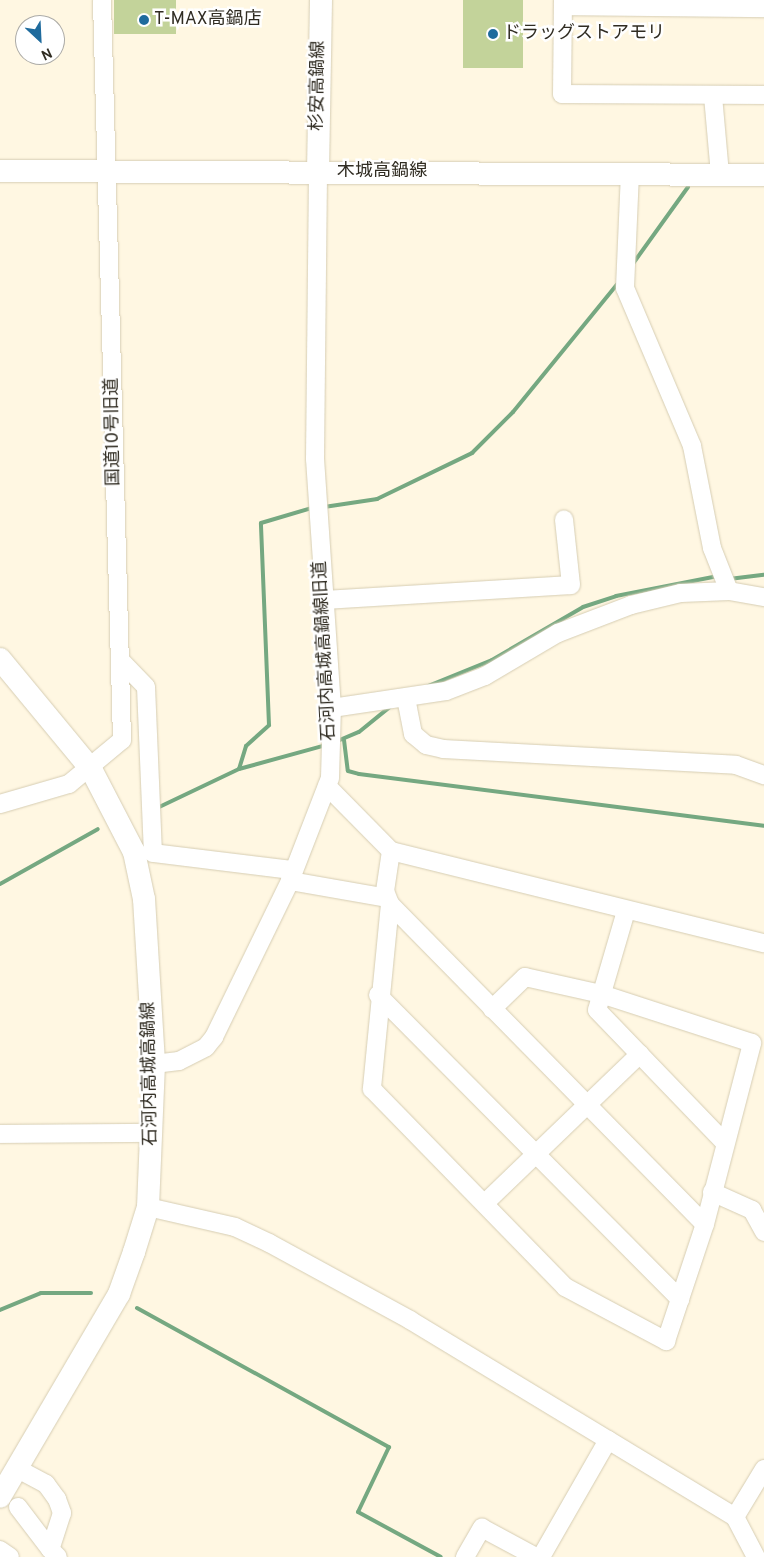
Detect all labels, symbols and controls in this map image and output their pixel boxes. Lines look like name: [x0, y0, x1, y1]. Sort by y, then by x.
place label: T-MAX高鍋店: [154, 9, 261, 31]
marker: T-MAX高鍋店: [138, 14, 150, 26]
north arrow: [15, 15, 65, 65]
place label: ドラッグストアモリ: [503, 23, 665, 45]
marker: ドラッグストアモリ: [487, 28, 499, 40]
street label: 杉安高鍋線: [307, 41, 331, 131]
text: N: [38, 43, 54, 63]
street label: 木城高鍋線: [337, 161, 427, 183]
street label: 国道10号旧道: [102, 378, 126, 486]
street label: 石河内高城高鍋線旧道: [311, 561, 341, 741]
street label: 石河内高城高鍋線: [139, 1002, 163, 1146]

